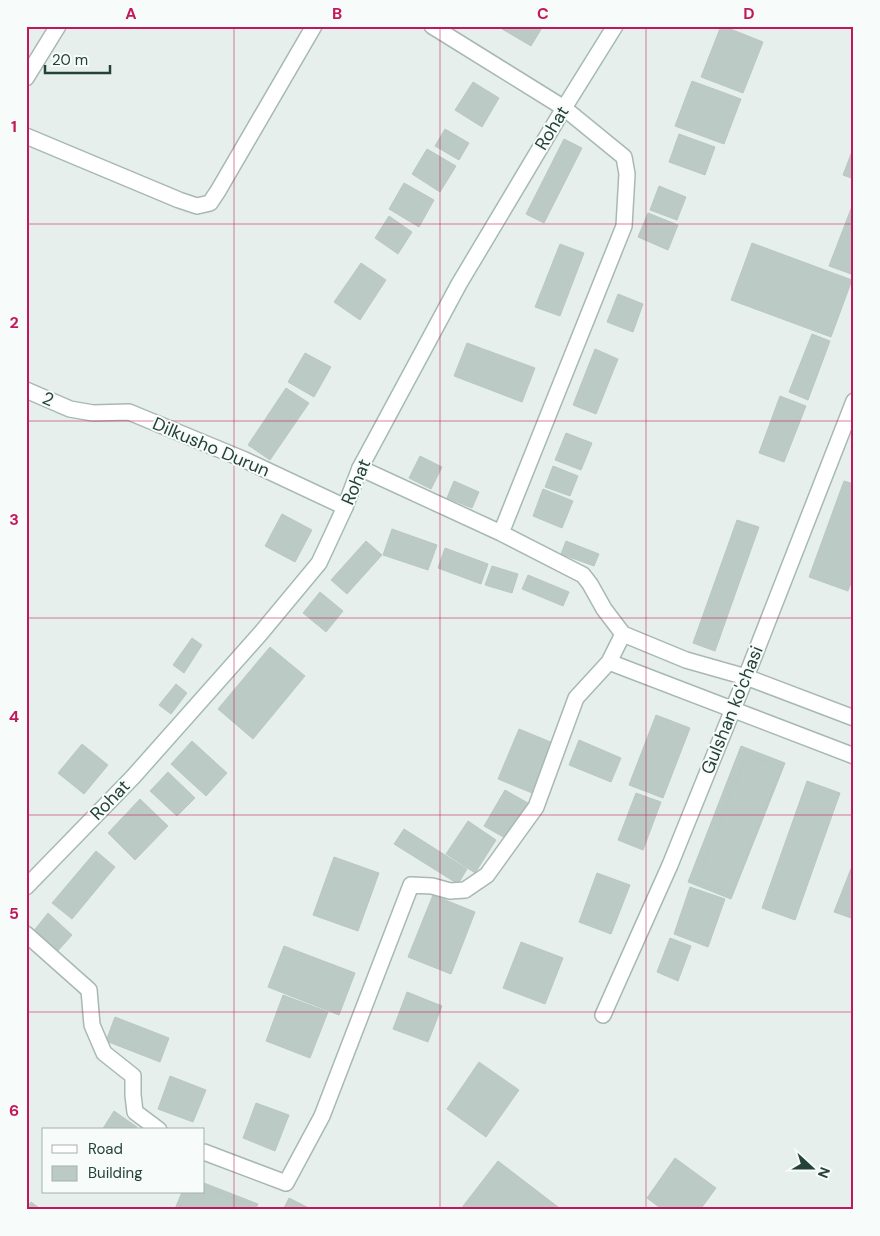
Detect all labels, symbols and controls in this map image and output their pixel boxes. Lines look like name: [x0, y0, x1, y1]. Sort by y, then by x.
text: A: [125, 3, 137, 24]
text: B: [332, 3, 342, 24]
text: C: [537, 3, 549, 24]
text: D: [743, 3, 755, 24]
scale bar: [45, 42, 110, 74]
text: 20 m: [52, 50, 88, 70]
street label: Rohat: [529, 101, 575, 155]
text: 1: [11, 116, 17, 137]
text: 2: [9, 312, 19, 333]
street label: 2: [39, 386, 57, 412]
street label: Dilkusho Durun: [149, 412, 273, 482]
street label: Rohat: [336, 455, 376, 509]
text: 3: [9, 509, 19, 530]
street label: Gulshan ko'chasi: [695, 642, 769, 778]
text: 4: [9, 706, 19, 727]
street label: Rohat: [85, 774, 135, 826]
text: 5: [9, 903, 19, 924]
text: 6: [9, 1100, 19, 1121]
legend: [42, 1128, 205, 1194]
text: Road: [88, 1139, 123, 1159]
north arrow: [788, 1144, 838, 1194]
text: Building: [88, 1163, 143, 1183]
text: N: [814, 1165, 834, 1181]

